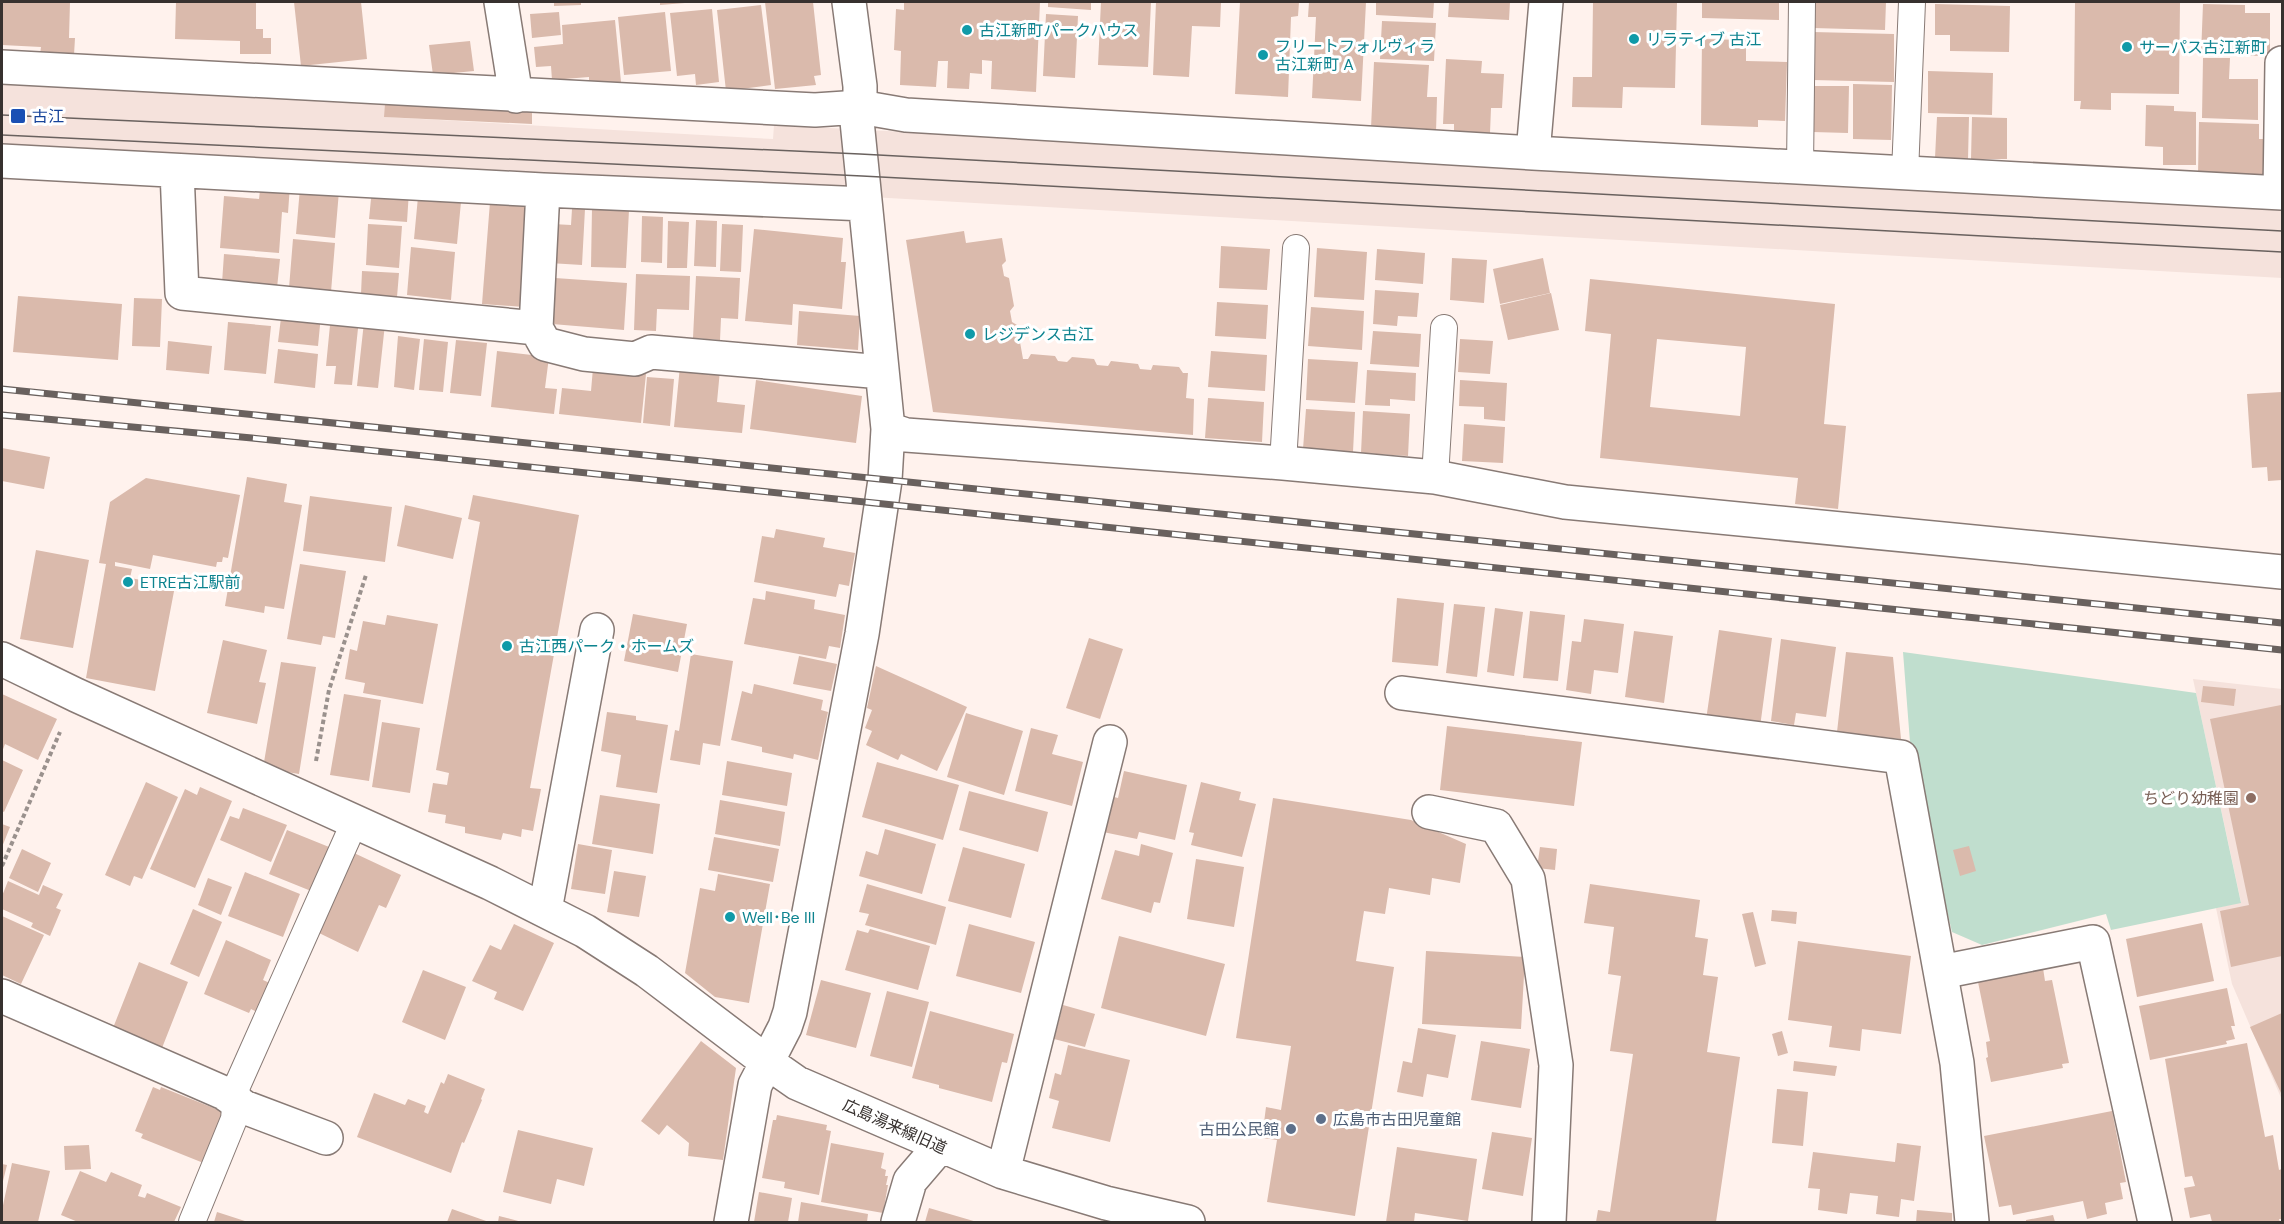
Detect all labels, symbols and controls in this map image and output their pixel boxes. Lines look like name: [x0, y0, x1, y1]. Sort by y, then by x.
place label: 古江新町パークハウス: [979, 20, 1138, 41]
marker: 古江新町パークハウス: [960, 23, 974, 37]
place label: リラティブ 古江: [1646, 29, 1761, 50]
marker: リラティブ 古江: [1627, 32, 1641, 46]
place label: フリートフォルヴィラ 古江新町 A: [1275, 36, 1435, 75]
place label: サーパス古江新町: [2139, 37, 2267, 58]
marker: サーパス古江新町: [2120, 40, 2134, 54]
marker: フリートフォルヴィラ 古江新町 A: [1256, 48, 1270, 62]
place label: 古江: [32, 106, 64, 127]
marker: 古江: [9, 107, 27, 125]
place label: レジデンス古江: [982, 324, 1094, 345]
marker: レジデンス古江: [963, 327, 977, 341]
place label: ETRE古江駅前: [140, 572, 241, 593]
marker: ETRE古江駅前: [121, 575, 135, 589]
place label: 古江西パーク・ホームズ: [519, 636, 694, 657]
marker: 古江西パーク・ホームズ: [500, 639, 514, 653]
place label: ちどり幼稚園: [2143, 788, 2239, 809]
marker: ちどり幼稚園: [2244, 791, 2258, 805]
place label: Well･Be III: [742, 907, 815, 928]
marker: Well･Be III: [723, 910, 737, 924]
street label: 広島湯来線旧道: [839, 1094, 950, 1159]
place label: 広島市古田児童館: [1333, 1109, 1461, 1130]
marker: 広島市古田児童館: [1314, 1112, 1328, 1126]
place label: 古田公民館: [1199, 1119, 1279, 1140]
marker: 古田公民館: [1284, 1122, 1298, 1136]

